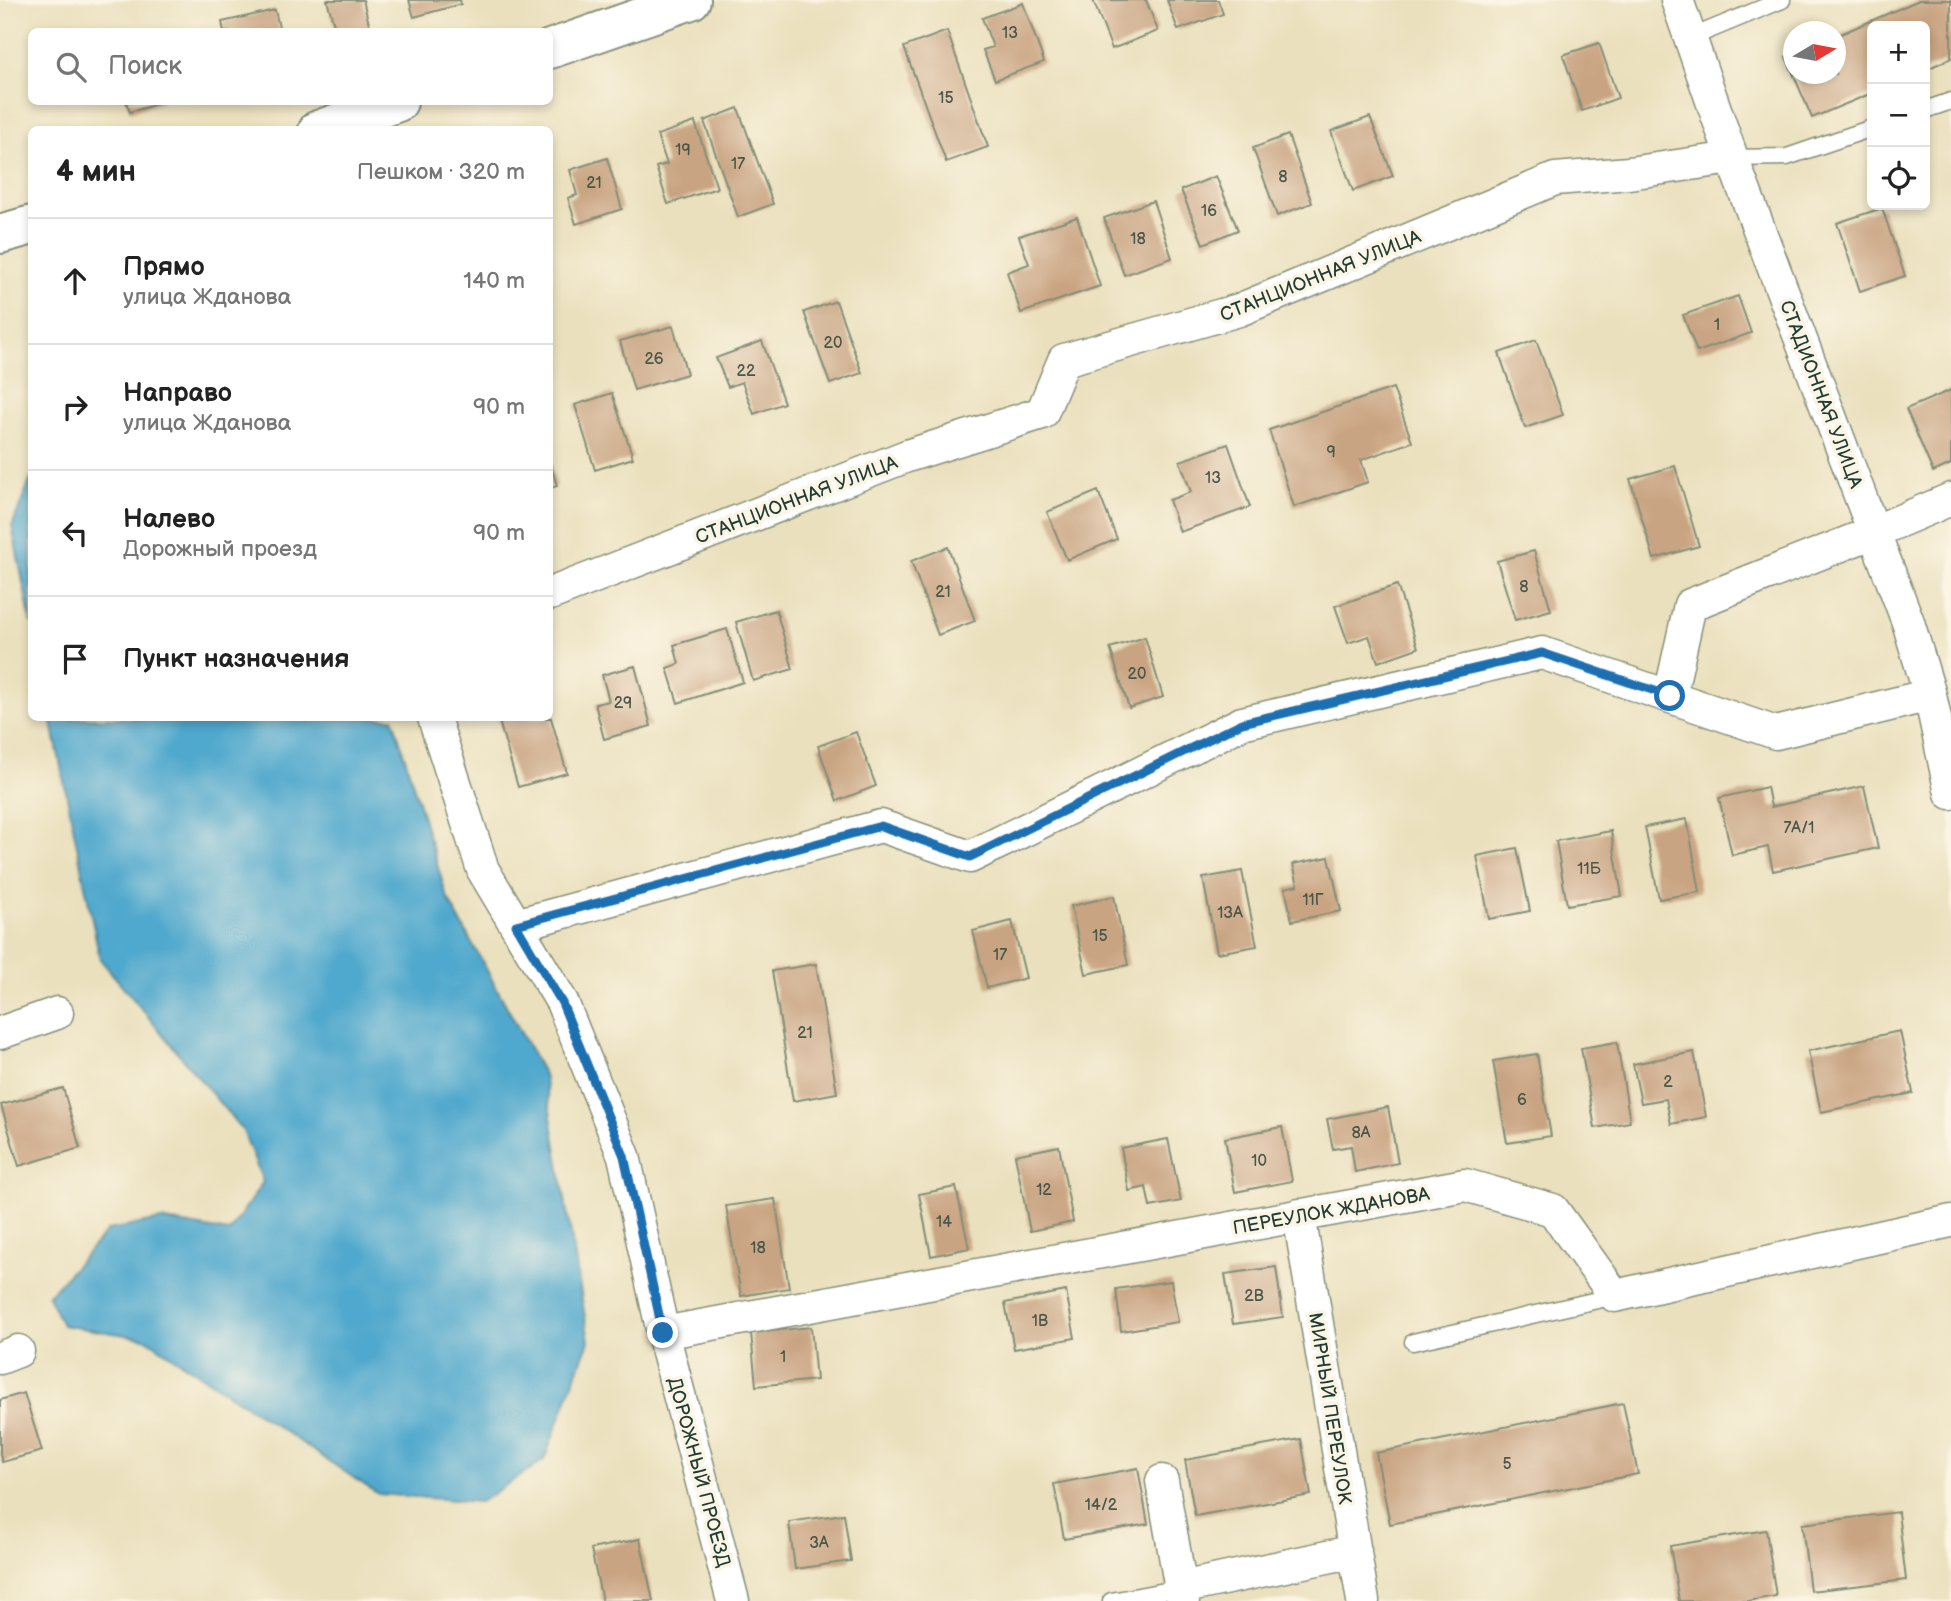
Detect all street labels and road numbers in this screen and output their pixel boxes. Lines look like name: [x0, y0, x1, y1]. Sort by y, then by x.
street label: СТАНЦИОННАЯ УЛИЦА: [1217, 225, 1425, 327]
street label: СТАДИОННАЯ УЛИЦА: [1774, 297, 1867, 492]
street label: СТАНЦИОННАЯ УЛИЦА: [692, 451, 901, 550]
street label: ПЕРЕУЛОК ЖДАНОВА: [1231, 1183, 1432, 1240]
street label: МИРНЫЙ ПЕРЕУЛОК: [1303, 1311, 1356, 1506]
street label: ДОРОЖНЫЙ ПРОЕЗД: [662, 1375, 735, 1570]

